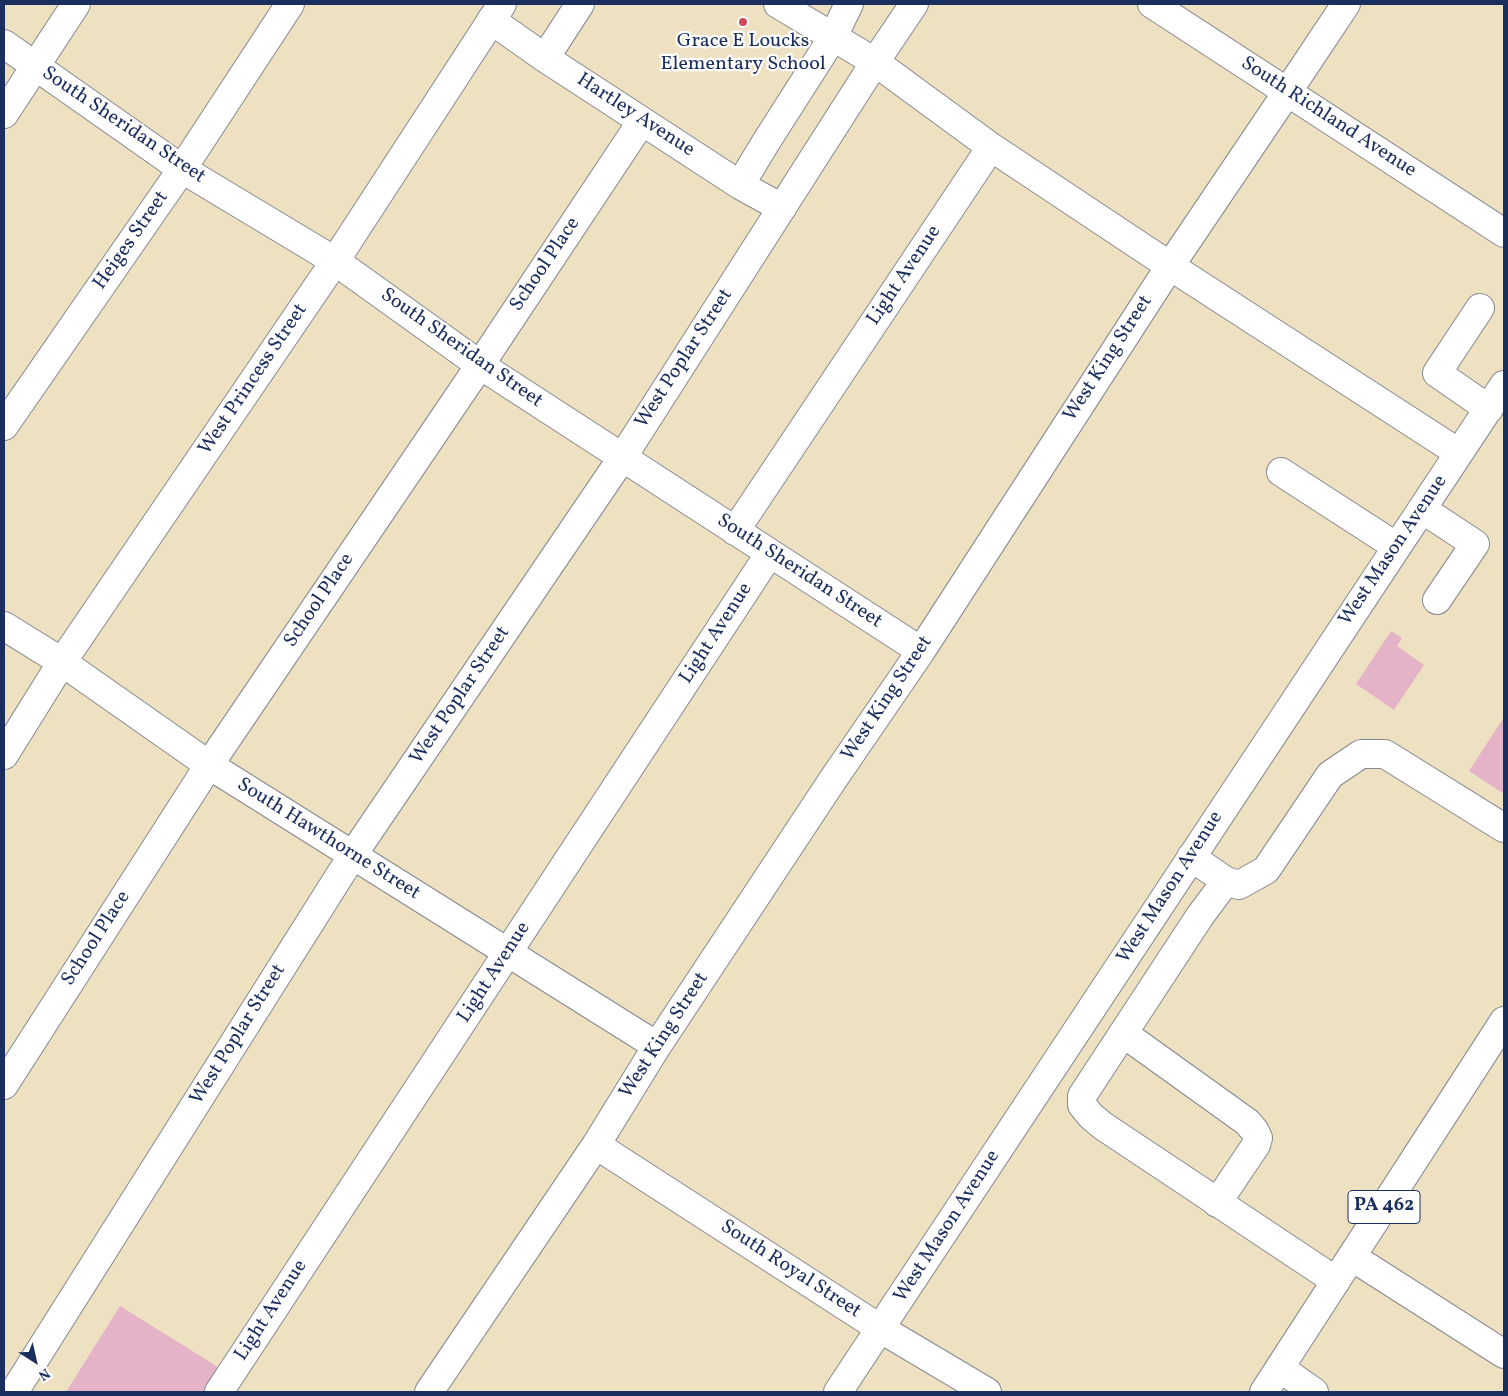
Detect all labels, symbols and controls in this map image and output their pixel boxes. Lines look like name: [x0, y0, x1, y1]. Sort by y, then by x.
marker: Grace E Loucks Elementary School: [737, 16, 749, 28]
place label: Grace E Loucks Elementary School: [660, 30, 826, 77]
street label: South Richland Avenue: [1236, 52, 1420, 184]
street label: South Sheridan Street: [37, 62, 209, 190]
street label: Hartley Avenue: [571, 69, 699, 163]
street label: Heiges Street: [89, 187, 175, 295]
street label: School Place: [506, 213, 586, 317]
street label: Light Avenue: [863, 221, 947, 331]
street label: South Sheridan Street: [375, 284, 547, 414]
street label: West Poplar Street: [631, 285, 739, 433]
street label: West King Street: [1059, 291, 1159, 427]
street label: West Princess Street: [194, 300, 314, 460]
street label: West Mason Avenue: [1335, 471, 1453, 631]
street label: South Sheridan Street: [712, 510, 886, 634]
street label: School Place: [280, 549, 360, 653]
street label: Light Avenue: [675, 579, 759, 689]
street label: West Poplar Street: [406, 622, 516, 770]
street label: West King Street: [837, 632, 939, 766]
street label: South Hawthorne Street: [232, 774, 424, 906]
street label: West Mason Avenue: [1113, 807, 1229, 969]
street label: School Place: [57, 887, 137, 991]
street label: Light Avenue: [453, 918, 537, 1028]
street label: West Poplar Street: [186, 960, 292, 1110]
street label: West King Street: [615, 968, 715, 1104]
street label: West Mason Avenue: [890, 1146, 1006, 1308]
road number: PA 462: [1348, 1190, 1420, 1224]
street label: South Royal Street: [715, 1216, 865, 1324]
street label: Light Avenue: [230, 1256, 314, 1366]
north arrow: [10, 1336, 60, 1386]
text: N: [34, 1363, 54, 1384]

